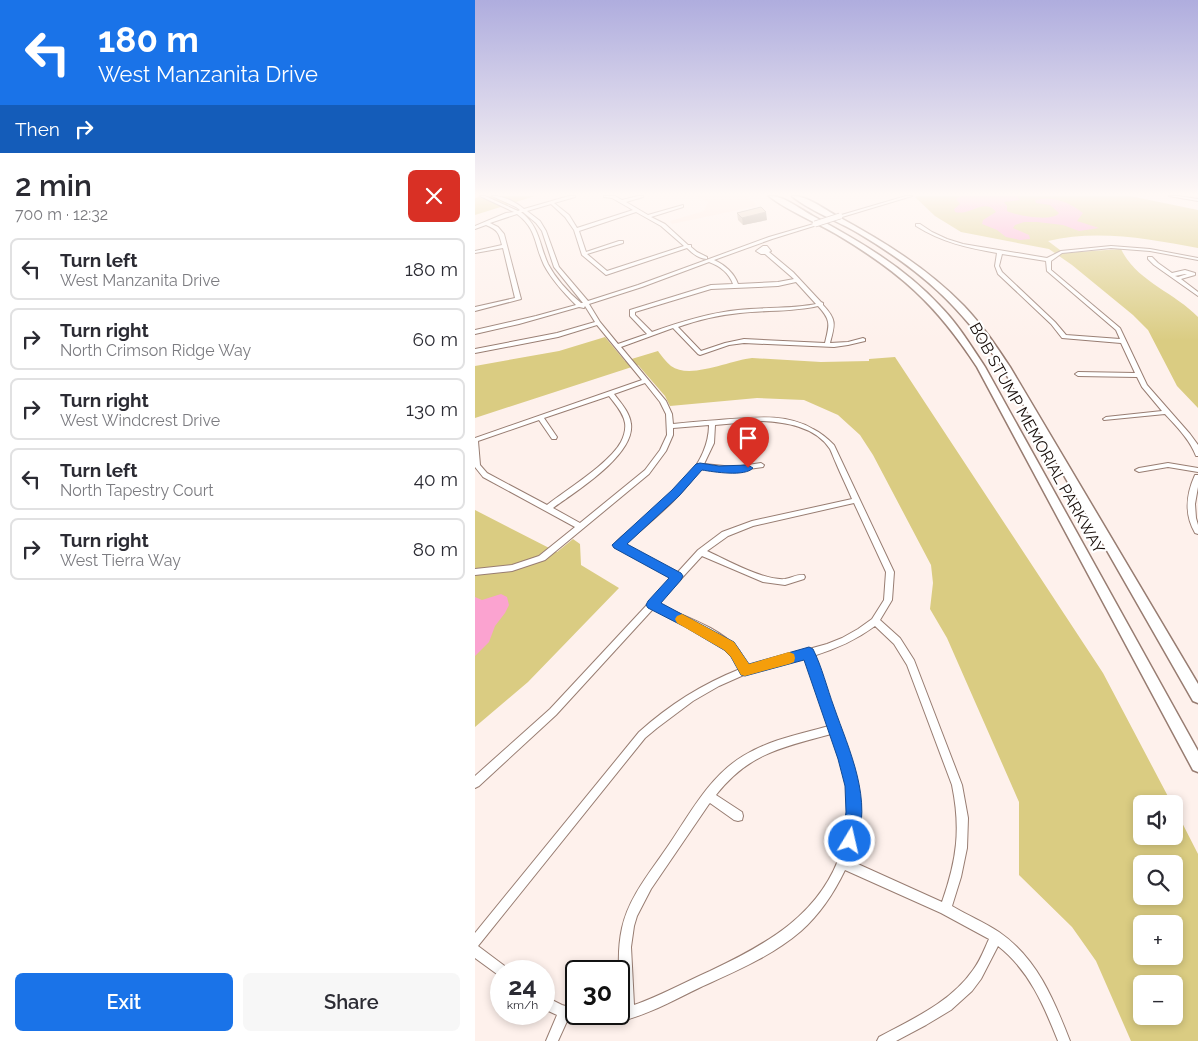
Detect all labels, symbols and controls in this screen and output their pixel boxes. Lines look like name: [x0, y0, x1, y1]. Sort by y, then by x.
text: 180 m: [98, 19, 199, 60]
icon: left: [15, 20, 80, 85]
text: West Manzanita Drive: [98, 61, 318, 87]
icon: right: [70, 115, 98, 143]
text: Then: [15, 118, 60, 140]
text: 2 min: [15, 168, 92, 203]
button: close: [408, 170, 460, 222]
text: 700 m · 12:32: [15, 205, 108, 224]
text: Turn left: [60, 249, 137, 271]
icon: left: [17, 255, 45, 283]
text: 180 m: [405, 258, 458, 280]
text: West Manzanita Drive: [60, 271, 220, 290]
text: Turn right: [60, 319, 149, 341]
street label: BOB STUMP MEMORIAL PARKWAY: [965, 319, 1109, 557]
icon: right: [17, 325, 45, 353]
text: 60 m: [413, 328, 458, 350]
text: North Crimson Ridge Way: [60, 341, 251, 360]
text: Turn right: [60, 389, 149, 411]
icon: right: [17, 395, 45, 423]
text: 130 m: [406, 398, 458, 420]
text: West Windcrest Drive: [60, 411, 220, 430]
pin: [727, 417, 769, 468]
icon: arrive: [734, 424, 762, 452]
text: Turn left: [60, 459, 137, 481]
icon: left: [17, 465, 45, 493]
text: 40 m: [414, 468, 458, 490]
text: North Tapestry Court: [60, 481, 214, 500]
text: Turn right: [60, 529, 149, 551]
icon: right: [17, 535, 45, 563]
text: 80 m: [413, 538, 458, 560]
text: West Tierra Way: [60, 551, 181, 570]
map controls: [1133, 795, 1183, 1025]
button: sound: [1133, 795, 1183, 845]
position arrow: [823, 814, 875, 866]
button: search: [1133, 855, 1183, 905]
button: +: [1133, 915, 1183, 965]
speed limit sign: 30: [565, 960, 630, 1025]
text: 24: [508, 971, 537, 1001]
button: Exit: [15, 973, 233, 1031]
button: Share: [243, 973, 460, 1031]
button: −: [1133, 975, 1183, 1025]
text: km/h: [507, 998, 538, 1012]

